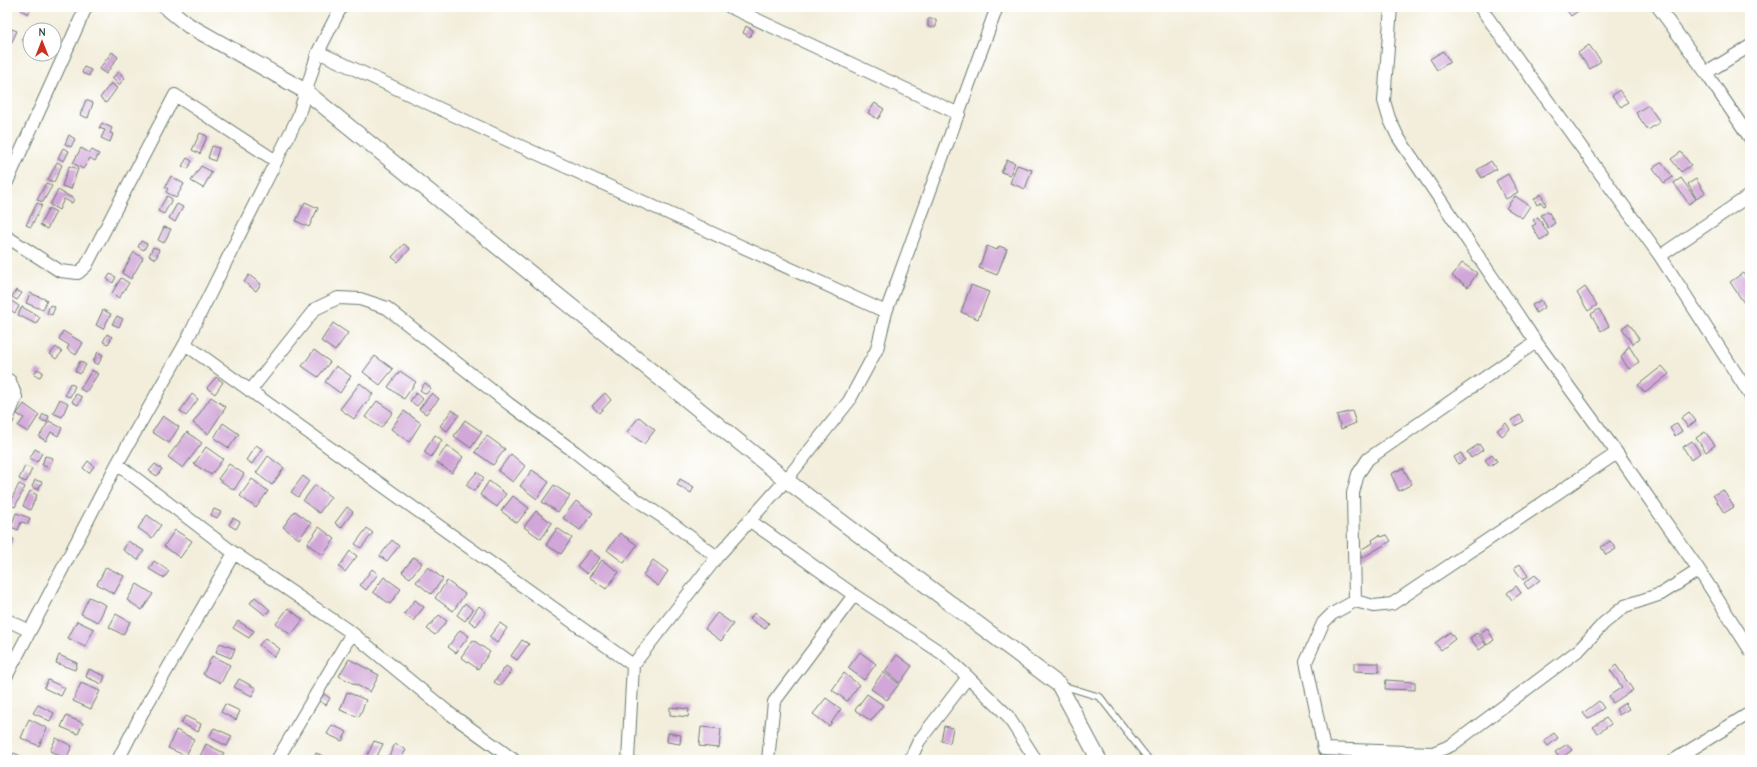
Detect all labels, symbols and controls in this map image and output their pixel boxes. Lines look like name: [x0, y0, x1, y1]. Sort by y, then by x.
north arrow: [22, 22, 62, 62]
text: N: [38, 26, 46, 39]

